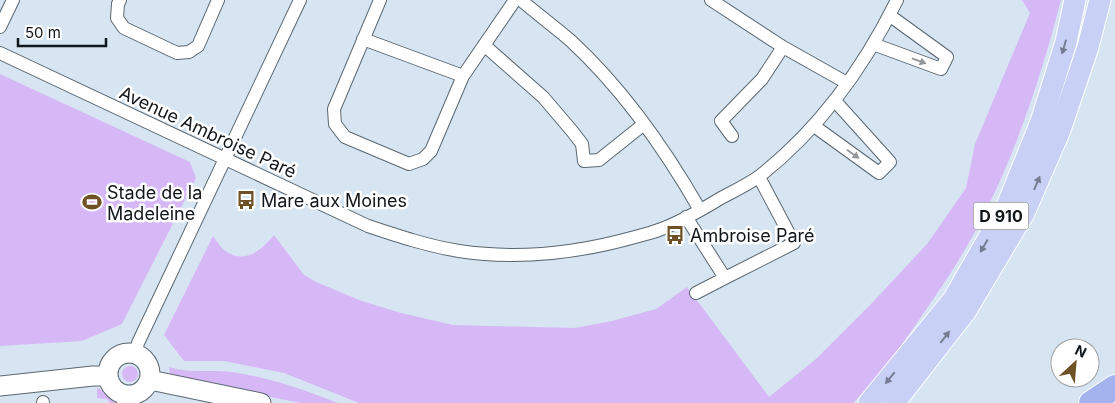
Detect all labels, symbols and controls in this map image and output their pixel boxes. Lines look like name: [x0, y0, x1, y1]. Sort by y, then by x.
scale bar: [18, 15, 105, 47]
text: 50 m: [25, 23, 61, 42]
one-way arrow: [1059, 40, 1067, 55]
one-way arrow: [912, 57, 927, 65]
street label: Avenue Ambroise Paré: [116, 82, 300, 182]
one-way arrow: [847, 149, 860, 159]
one-way arrow: [1034, 176, 1042, 190]
place label: Stade de la Madeleine: [107, 182, 202, 224]
bus stop icon: Mare aux Moines: [235, 189, 257, 211]
place label: Mare aux Moines: [261, 190, 407, 211]
sports icon: Stade de la Madeleine: [81, 191, 103, 213]
road number: D 910: [974, 202, 1028, 230]
bus stop icon: Ambroise Paré: [664, 224, 686, 246]
place label: Ambroise Paré: [690, 225, 814, 246]
one-way arrow: [980, 239, 988, 254]
one-way arrow: [940, 331, 951, 344]
north arrow: [1050, 338, 1100, 388]
text: N: [1072, 341, 1089, 361]
one-way arrow: [885, 372, 896, 385]

